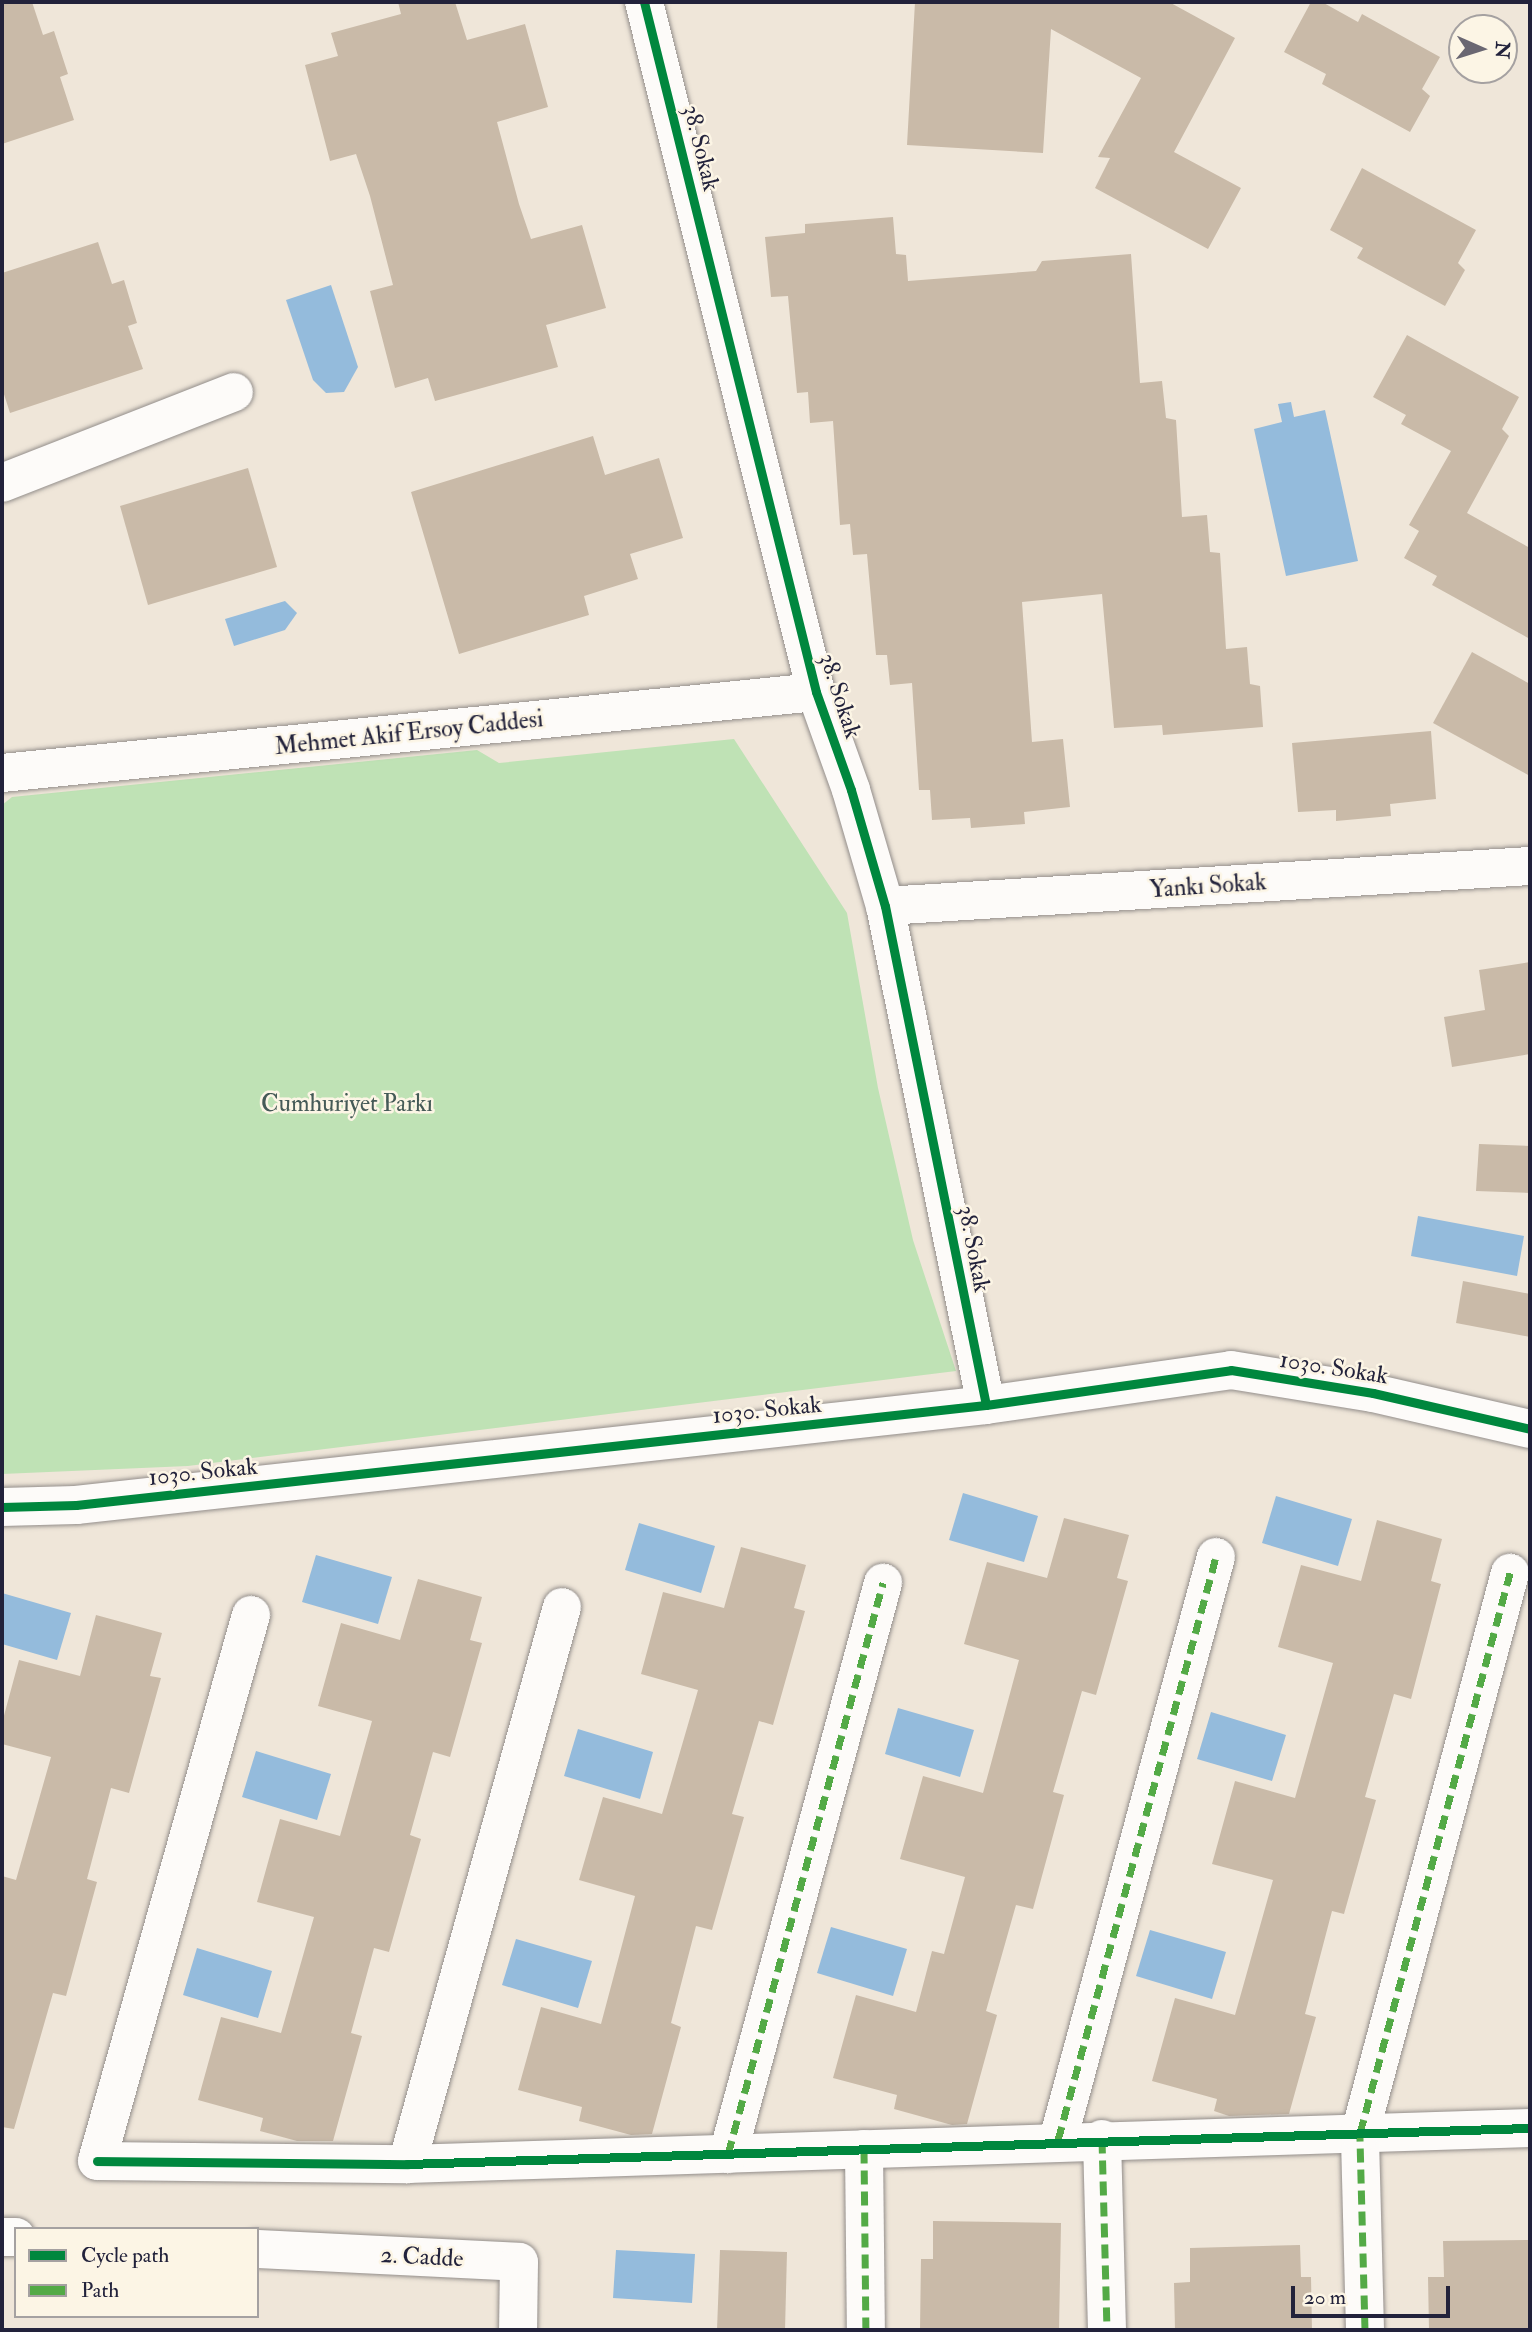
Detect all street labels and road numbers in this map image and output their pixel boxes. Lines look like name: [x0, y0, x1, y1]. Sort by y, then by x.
street label: 38. Sokak: [676, 102, 726, 194]
street label: 38. Sokak: [813, 650, 867, 742]
street label: Mehmet Akif Ersoy Caddesi: [273, 705, 545, 761]
street label: Yankı Sokak: [1149, 868, 1267, 904]
street label: 38. Sokak: [952, 1203, 996, 1295]
street label: 1030. Sokak: [1278, 1345, 1390, 1391]
street label: 1030. Sokak: [711, 1390, 823, 1430]
street label: 1030. Sokak: [147, 1452, 259, 1492]
street label: 2. Cadde: [380, 2240, 464, 2274]

